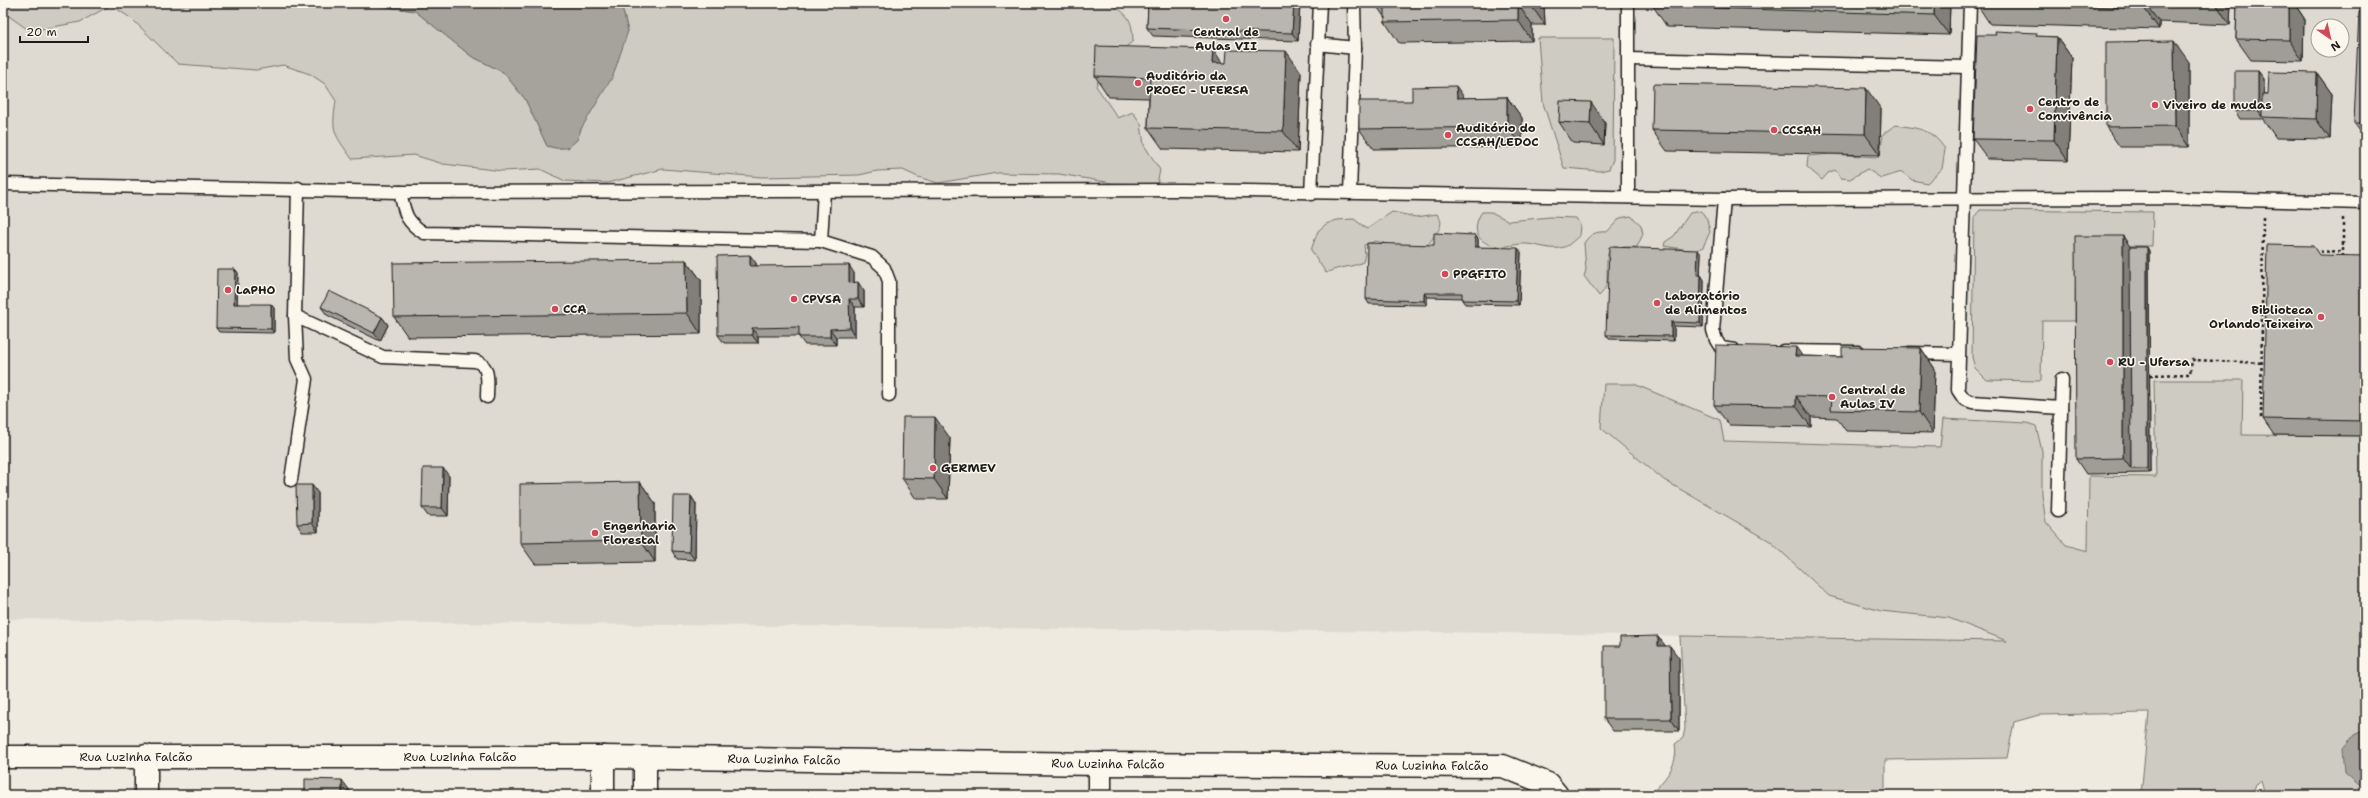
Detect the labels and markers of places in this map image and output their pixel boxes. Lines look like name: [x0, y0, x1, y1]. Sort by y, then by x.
marker: Central de Aulas VII: [1221, 14, 1231, 24]
place label: Central de Aulas VII: [1193, 24, 1259, 54]
place label: Auditório da PROEC - UFERSA: [1146, 68, 1249, 98]
marker: Auditório da PROEC - UFERSA: [1133, 78, 1143, 88]
place label: Centro de Convivência: [2038, 94, 2112, 124]
place label: Viveiro de mudas: [2163, 97, 2271, 113]
marker: Viveiro de mudas: [2150, 100, 2160, 110]
marker: Centro de Convivência: [2025, 104, 2035, 114]
place label: Auditório do CCSAH/LEDOC: [1456, 120, 1539, 150]
place label: CCSAH: [1782, 122, 1821, 138]
marker: CCSAH: [1769, 125, 1779, 135]
marker: Auditório do CCSAH/LEDOC: [1443, 130, 1453, 140]
place label: PPGFITO: [1453, 266, 1507, 282]
marker: PPGFITO: [1440, 269, 1450, 279]
place label: LaPHO: [236, 282, 276, 298]
marker: LaPHO: [223, 285, 233, 295]
place label: Laboratório de Alimentos: [1665, 288, 1747, 318]
place label: CPVSA: [802, 291, 841, 307]
marker: CPVSA: [789, 294, 799, 304]
marker: Laboratório de Alimentos: [1652, 298, 1662, 308]
place label: CCA: [563, 301, 586, 317]
place label: Biblioteca Orlando Teixeira: [2209, 302, 2314, 332]
marker: CCA: [550, 304, 560, 314]
marker: Biblioteca Orlando Teixeira: [2316, 312, 2326, 322]
place label: RU - Ufersa: [2118, 354, 2191, 370]
marker: RU - Ufersa: [2105, 357, 2115, 367]
place label: Central de Aulas IV: [1840, 382, 1906, 412]
marker: Central de Aulas IV: [1827, 392, 1837, 402]
place label: GERMEV: [941, 460, 996, 476]
marker: GERMEV: [928, 463, 938, 473]
place label: Engenharia Florestal: [603, 518, 677, 548]
marker: Engenharia Florestal: [590, 528, 600, 538]

